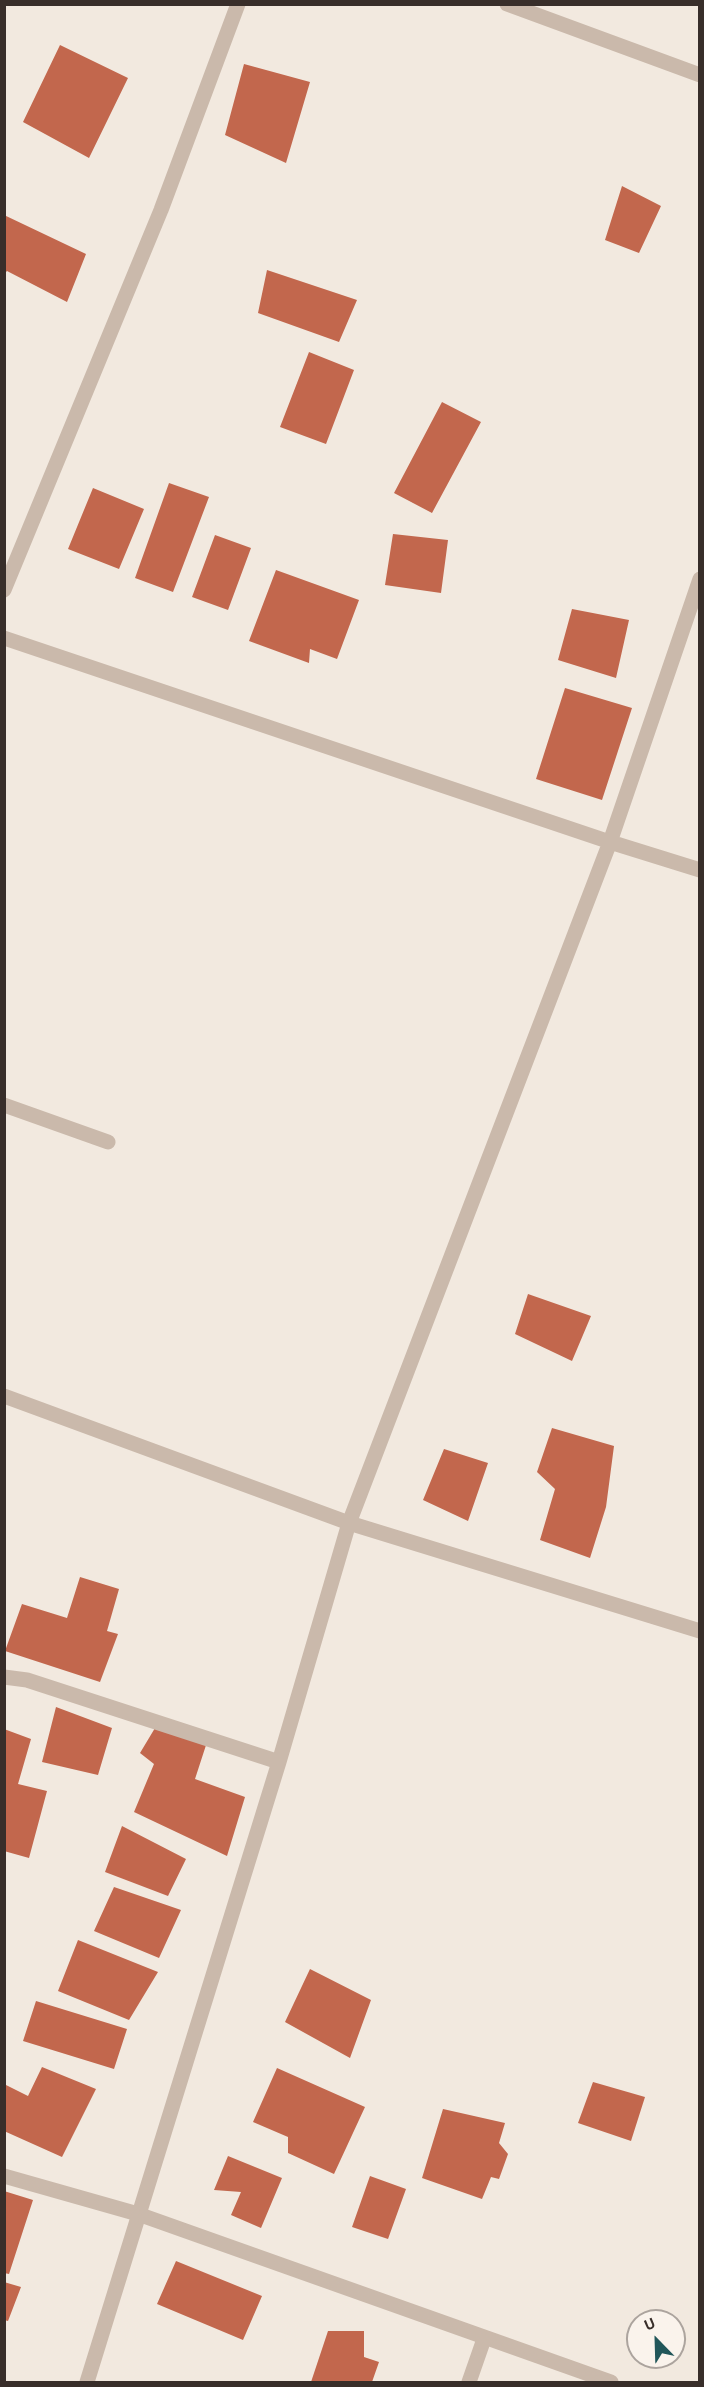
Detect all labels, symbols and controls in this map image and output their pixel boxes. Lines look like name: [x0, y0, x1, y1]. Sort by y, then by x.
north arrow: [626, 2309, 686, 2369]
text: U: [642, 2315, 658, 2334]

